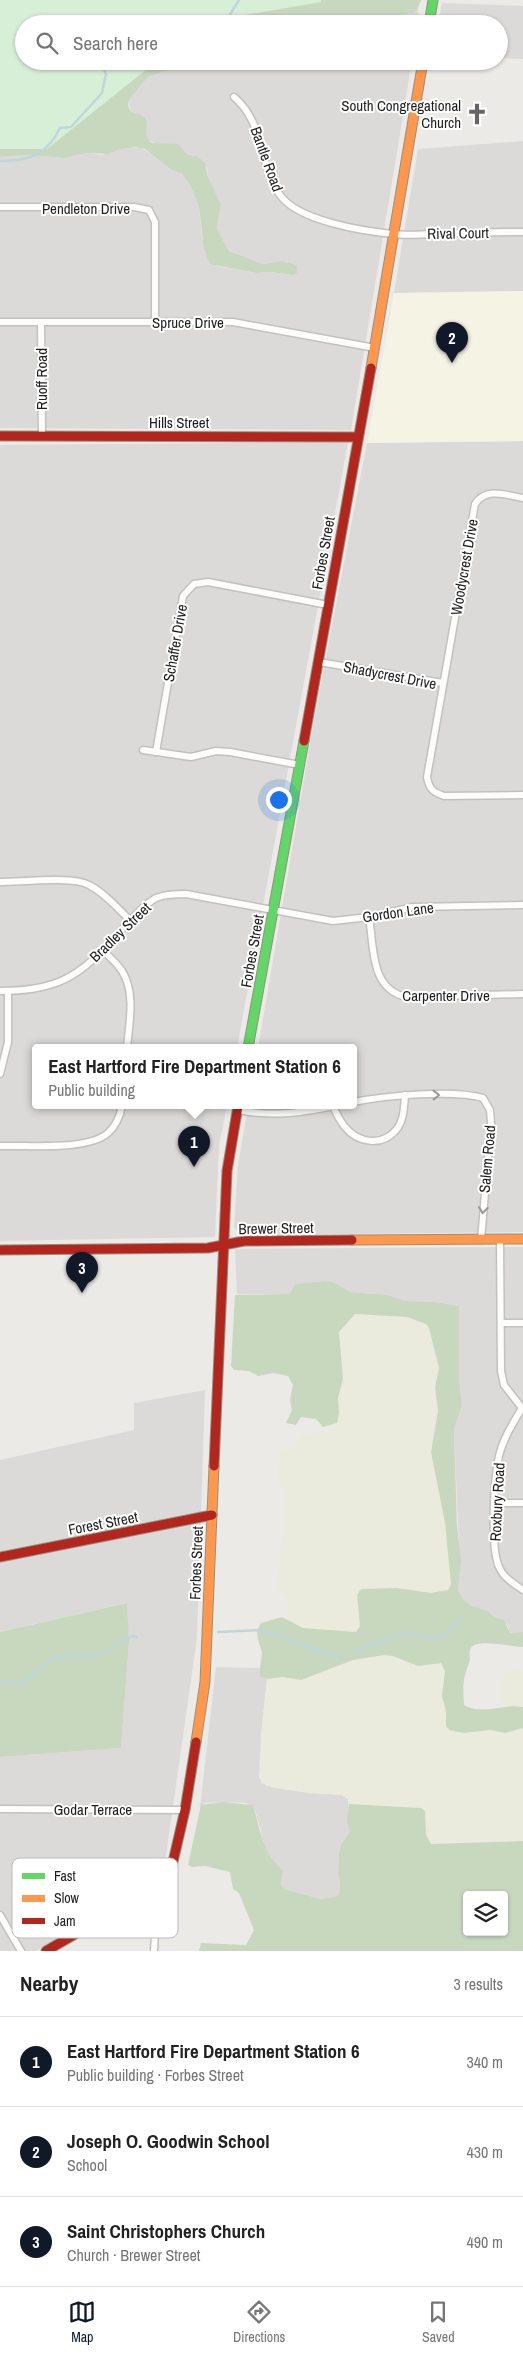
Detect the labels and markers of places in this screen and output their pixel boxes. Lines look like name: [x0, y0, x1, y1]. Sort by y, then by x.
place label: South Congregational Church: [341, 95, 461, 133]
church icon: South Congregational Church: [464, 101, 490, 127]
pin: 2: [436, 322, 468, 363]
pin: 1: [178, 1126, 210, 1167]
pin: 3: [66, 1252, 98, 1293]

